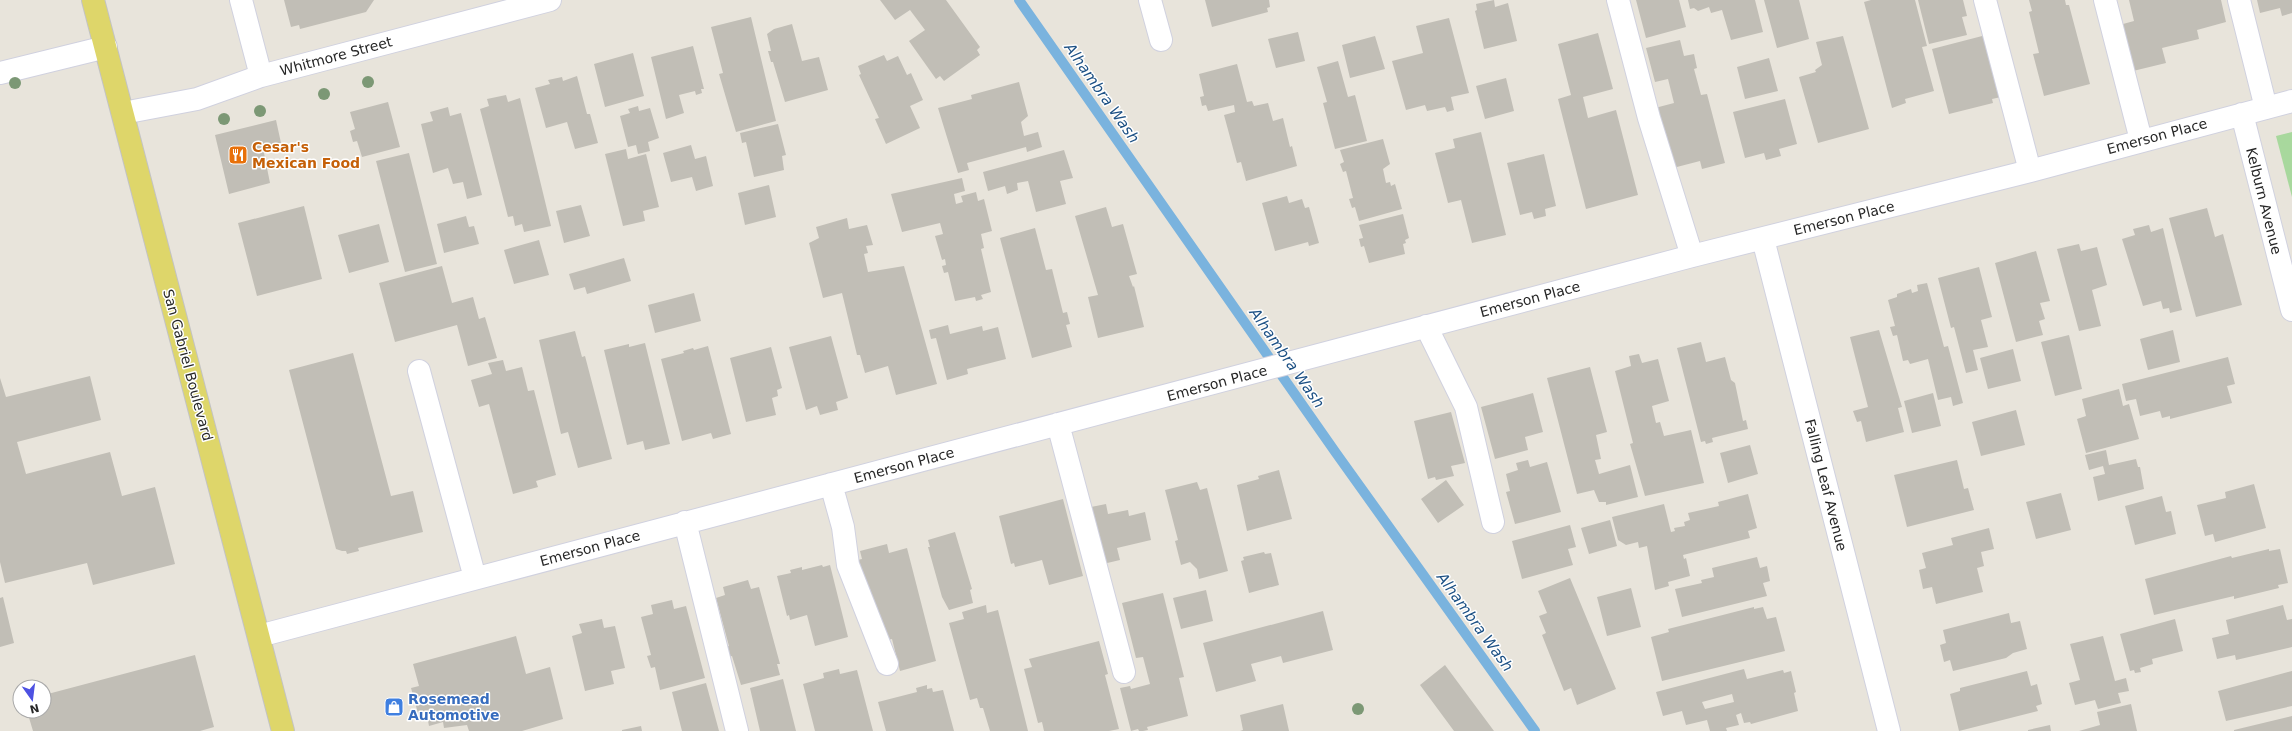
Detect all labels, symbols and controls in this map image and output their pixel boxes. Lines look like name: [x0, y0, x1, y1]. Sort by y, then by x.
street label: Whitmore Street: [278, 33, 394, 79]
water label: Alhambra Wash: [1060, 39, 1143, 146]
street label: Emerson Place: [2105, 115, 2209, 157]
place label: Cesar's Mexican Food: [252, 139, 360, 171]
restaurant icon: Cesar's Mexican Food: [227, 144, 249, 166]
street label: Kelburn Avenue: [2243, 146, 2285, 256]
street label: Emerson Place: [1792, 198, 1896, 238]
street label: Emerson Place: [1478, 278, 1582, 320]
street label: San Gabriel Boulevard: [160, 287, 216, 443]
water label: Alhambra Wash: [1245, 304, 1328, 411]
street label: Emerson Place: [1165, 362, 1269, 404]
street label: Falling Leaf Avenue: [1802, 417, 1850, 553]
street label: Emerson Place: [852, 444, 956, 486]
street label: Emerson Place: [538, 527, 642, 569]
water label: Alhambra Wash: [1432, 568, 1517, 675]
north arrow: [12, 679, 52, 719]
place label: Rosemead Automotive: [408, 691, 499, 723]
shop icon: Rosemead Automotive: [383, 696, 405, 718]
text: N: [28, 701, 40, 716]

